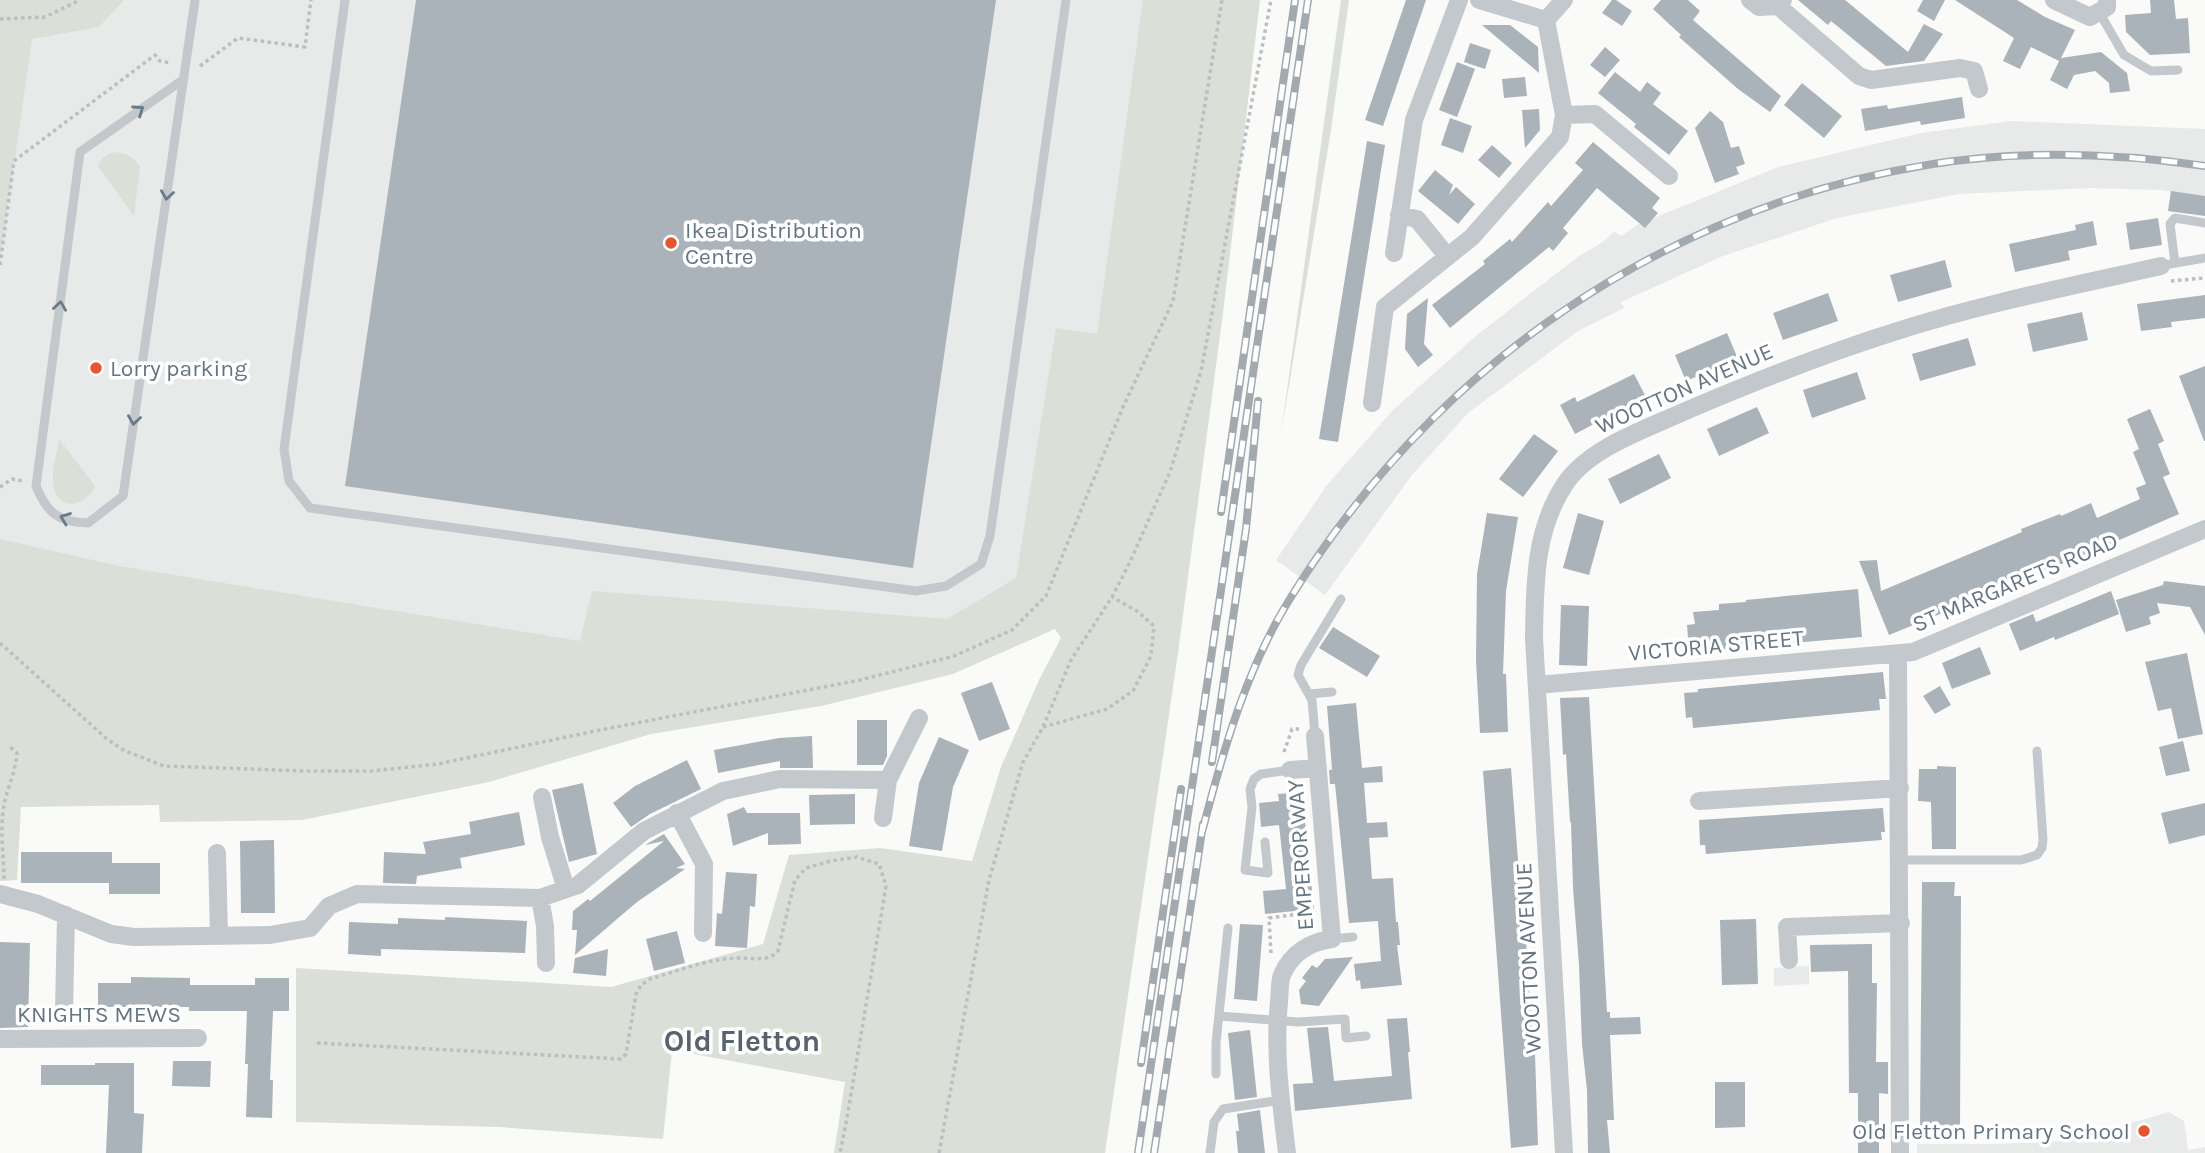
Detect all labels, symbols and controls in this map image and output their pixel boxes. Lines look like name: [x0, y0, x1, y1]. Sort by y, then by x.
one-way arrow: [131, 106, 144, 118]
one-way arrow: [160, 189, 175, 201]
place label: Ikea Distribution Centre: [685, 217, 862, 270]
marker: Ikea Distribution Centre: [663, 235, 679, 251]
one-way arrow: [52, 300, 67, 312]
street label: WOOTTON AVENUE: [1591, 337, 1777, 440]
place label: Lorry parking: [110, 355, 247, 382]
marker: Lorry parking: [88, 360, 104, 376]
one-way arrow: [127, 414, 142, 426]
one-way arrow: [59, 512, 72, 526]
street label: ST MARGARETS ROAD: [1908, 527, 2122, 638]
street label: VICTORIA STREET: [1627, 624, 1805, 667]
street label: EMPEROR WAY: [1282, 778, 1319, 932]
street label: WOOTTON AVENUE: [1510, 862, 1547, 1054]
street label: KNIGHTS MEWS: [17, 1001, 181, 1028]
district label: Old Fletton: [664, 1023, 820, 1059]
place label: Old Fletton Primary School: [1852, 1118, 2130, 1145]
marker: Old Fletton Primary School: [2136, 1123, 2152, 1139]

